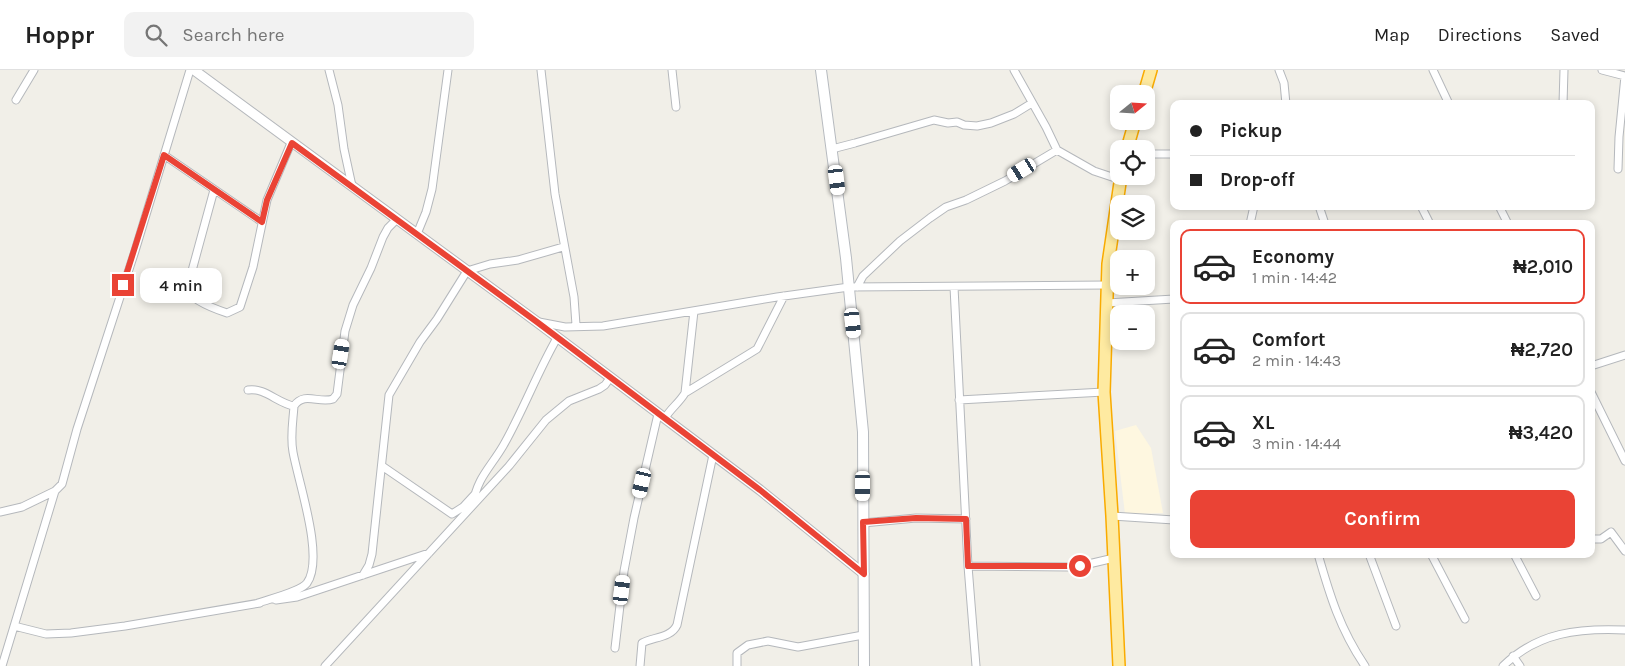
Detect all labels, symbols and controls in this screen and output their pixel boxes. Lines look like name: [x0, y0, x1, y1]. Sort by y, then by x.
search box: [124, 12, 474, 57]
text: Hoppr: [25, 21, 94, 49]
icon: search: [142, 21, 170, 49]
text: Search here: [182, 24, 284, 46]
text: Map: [1374, 24, 1410, 46]
text: Directions: [1438, 24, 1522, 46]
text: Saved: [1550, 24, 1600, 46]
north arrow: [1110, 85, 1155, 130]
map controls: [1110, 85, 1155, 350]
text: Pickup: [1220, 120, 1282, 142]
button: locate: [1110, 140, 1155, 185]
car: [1005, 156, 1038, 184]
car: [827, 164, 846, 196]
text: Drop-off: [1220, 169, 1295, 191]
button: layers: [1110, 195, 1155, 240]
icon: car: [1192, 244, 1237, 289]
text: Economy: [1252, 246, 1334, 268]
button: +: [1110, 250, 1155, 295]
text: ₦2,010: [1513, 256, 1573, 278]
callout: 4 min: [140, 268, 223, 302]
text: 1 min · 14:42: [1252, 268, 1337, 287]
route end: [112, 274, 134, 296]
text: 4 min: [159, 276, 203, 295]
button: −: [1110, 305, 1155, 350]
car: [843, 307, 862, 339]
icon: car: [1192, 327, 1237, 372]
text: Comfort: [1252, 329, 1326, 351]
car: [331, 338, 350, 370]
text: ₦2,720: [1511, 339, 1573, 361]
text: 2 min · 14:43: [1252, 351, 1341, 370]
icon: car: [1192, 410, 1237, 455]
text: XL: [1252, 412, 1274, 434]
text: ₦3,420: [1509, 422, 1573, 444]
text: 3 min · 14:44: [1252, 434, 1341, 453]
car: [631, 467, 652, 499]
car: [855, 471, 870, 501]
button: Confirm: [1190, 490, 1575, 548]
route start: [1069, 555, 1091, 577]
car: [612, 574, 631, 606]

